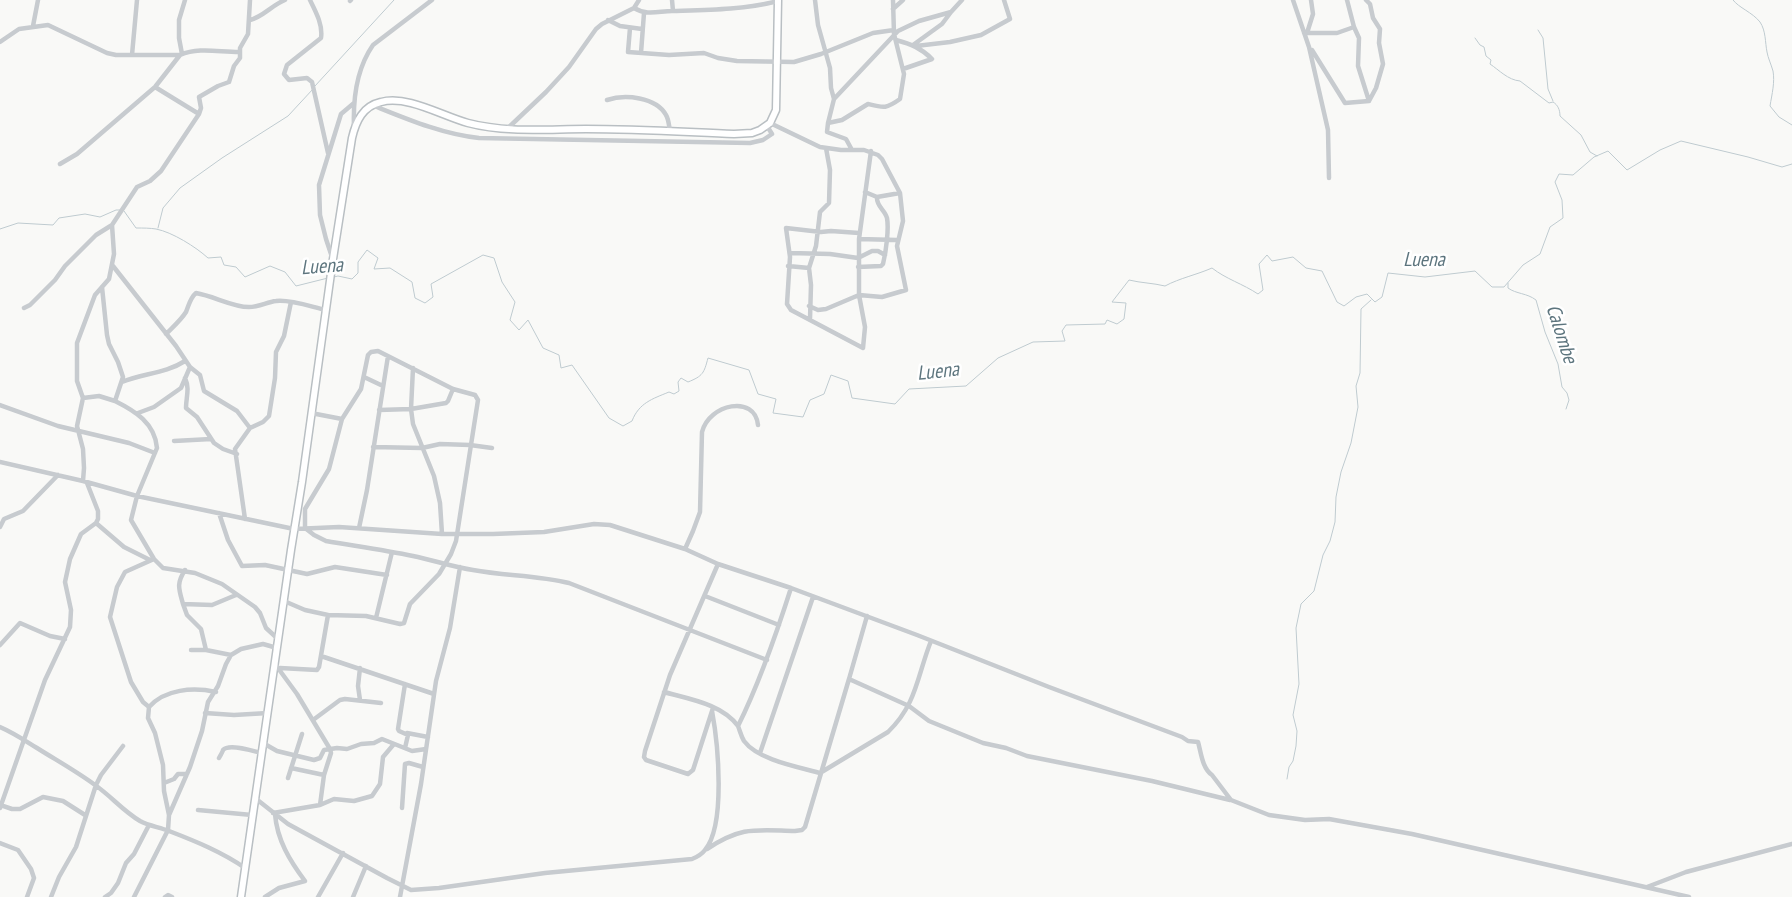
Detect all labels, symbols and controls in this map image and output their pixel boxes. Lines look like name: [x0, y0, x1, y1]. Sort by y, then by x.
water label: Luena: [1403, 248, 1445, 272]
water label: Luena: [300, 254, 344, 280]
water label: Calombe: [1540, 302, 1582, 366]
water label: Luena: [916, 358, 960, 386]

